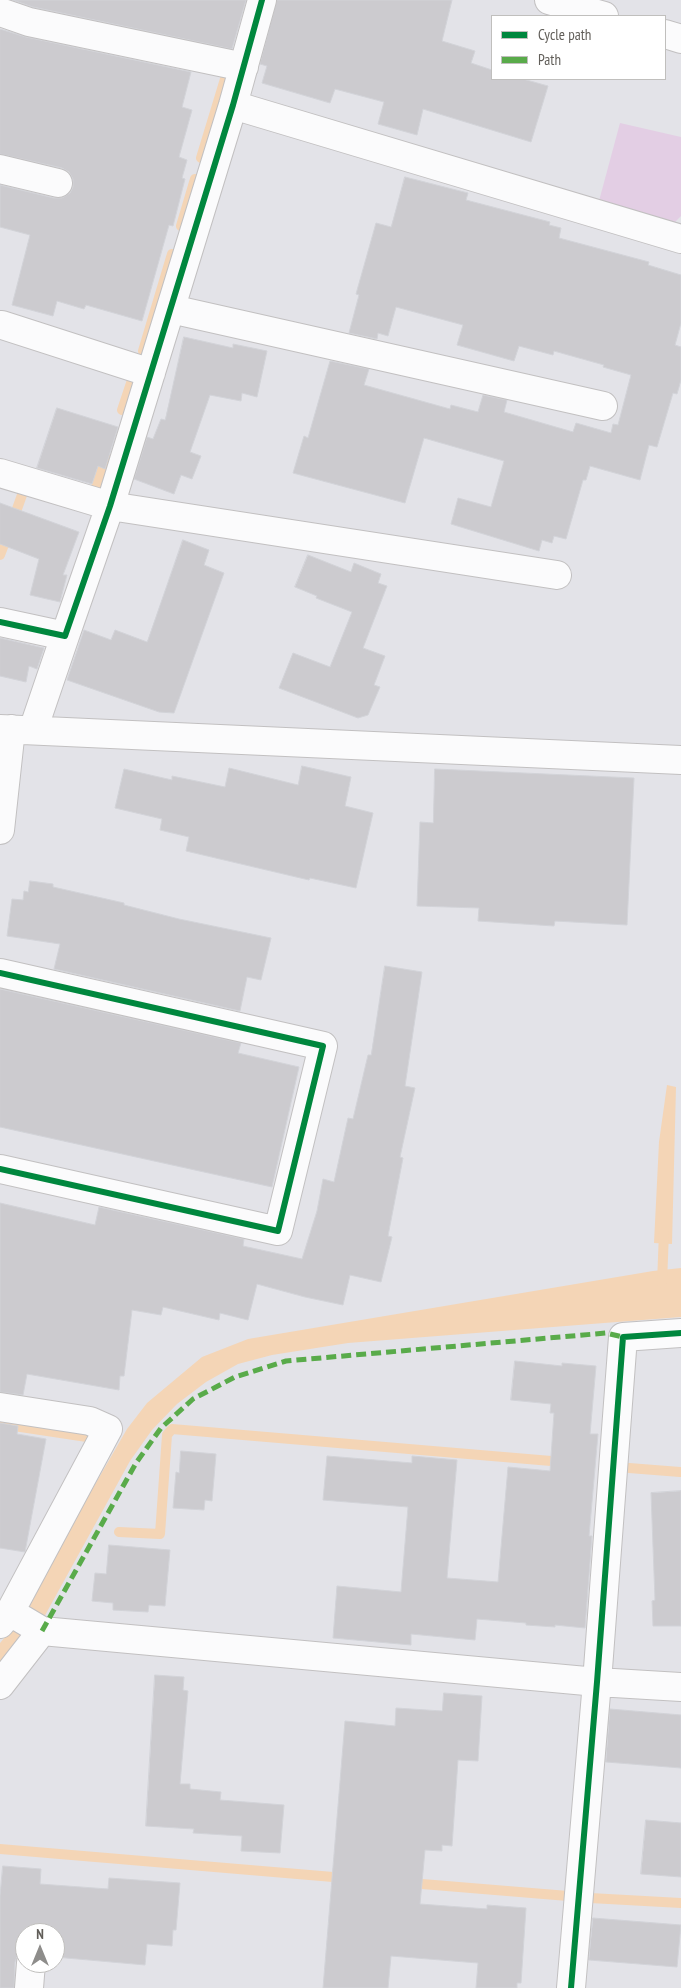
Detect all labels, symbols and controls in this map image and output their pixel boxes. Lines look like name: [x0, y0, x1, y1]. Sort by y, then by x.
legend: [491, 15, 666, 80]
text: Cycle path: [538, 25, 591, 44]
text: Path: [538, 50, 561, 69]
north arrow: [15, 1923, 65, 1973]
text: N: [36, 1925, 44, 1943]

